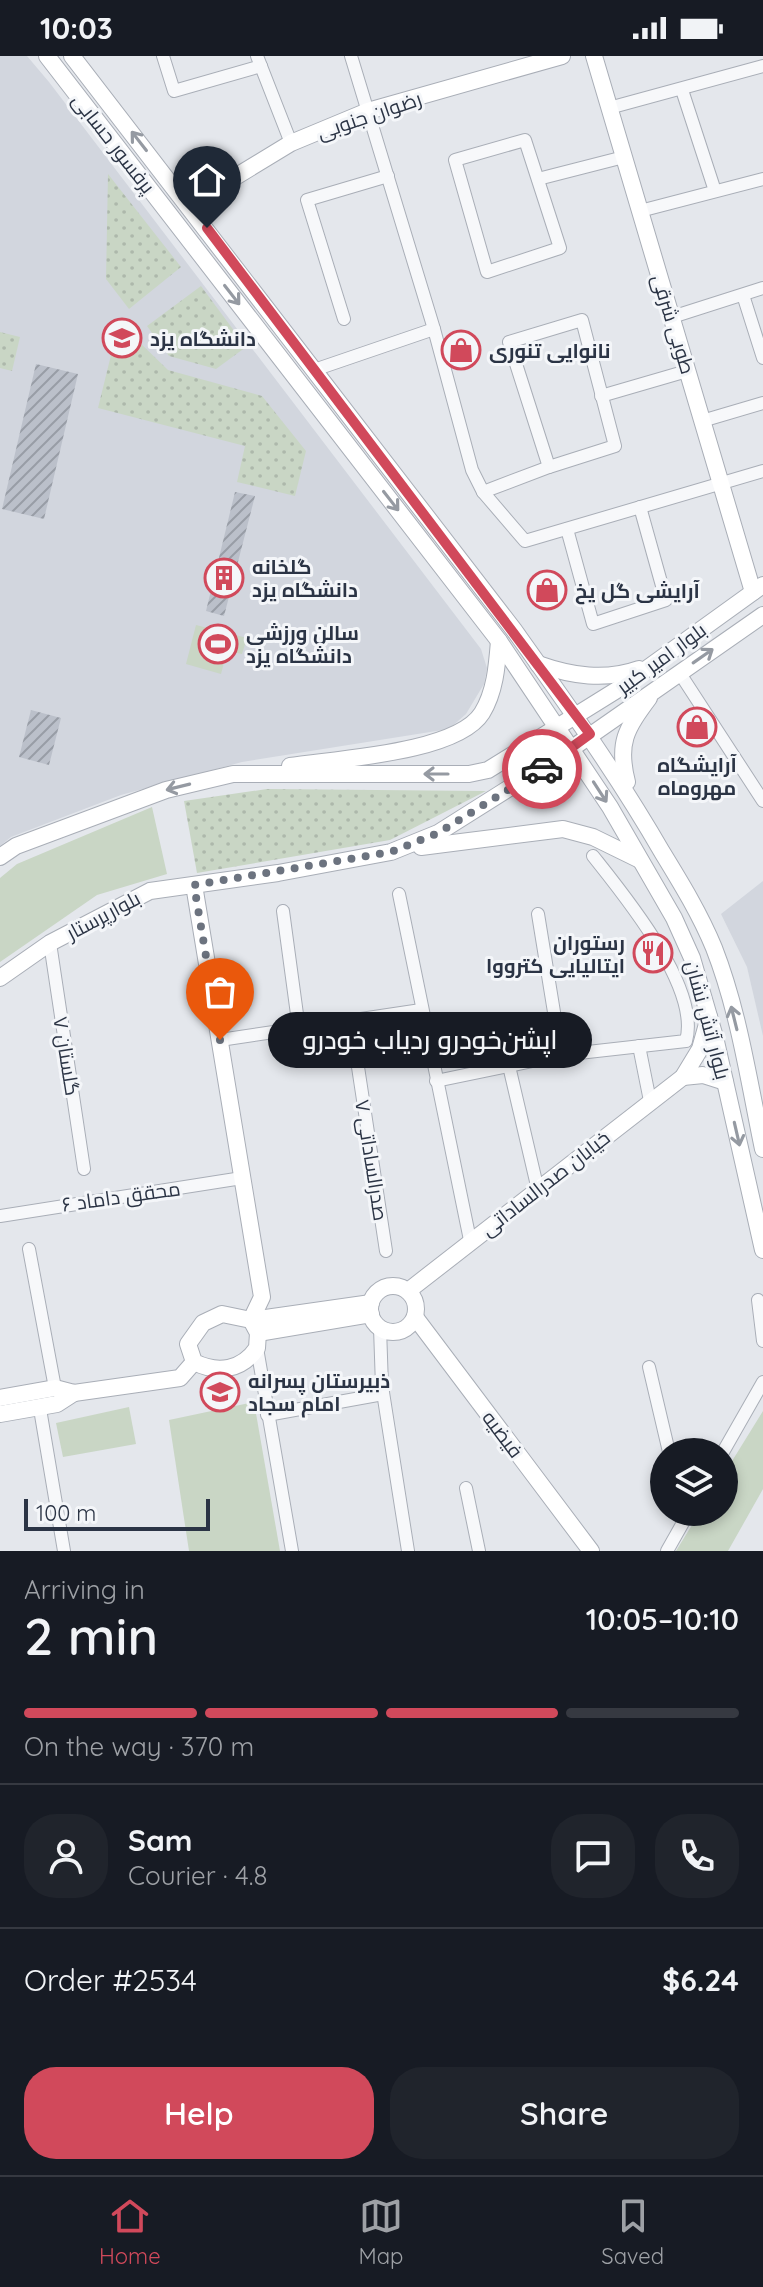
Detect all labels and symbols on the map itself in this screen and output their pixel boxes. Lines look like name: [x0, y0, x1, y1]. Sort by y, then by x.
street label: رضوان جنوبی: [313, 85, 425, 146]
street label: پرفسور حسابی: [66, 88, 161, 199]
one-way arrow: [130, 131, 147, 152]
pin: [173, 146, 241, 228]
street label: طوبی شرقی: [646, 271, 701, 377]
one-way arrow: [223, 284, 240, 305]
school or university icon: دانشگاه یزد: [101, 317, 143, 359]
place label: دانشگاه یزد: [150, 326, 256, 351]
shop icon: نانوایی تنوری: [440, 329, 482, 371]
place label: نانوایی تنوری: [489, 338, 610, 363]
one-way arrow: [382, 490, 399, 511]
place label: گلخانه دانشگاه یزد: [252, 554, 358, 602]
building icon: گلخانه دانشگاه یزد: [203, 557, 245, 599]
shop icon: آرایشی گل یخ: [526, 569, 568, 611]
place label: آرایشی گل یخ: [575, 578, 700, 605]
street label: بلوار امیر کبیر: [610, 617, 711, 700]
place label: سالن ورزشی دانشگاه یزد: [246, 620, 359, 668]
sports icon: سالن ورزشی دانشگاه یزد: [197, 623, 239, 665]
one-way arrow: [692, 648, 714, 664]
shop icon: آرایشگاه مهروماه: [676, 706, 718, 748]
courier: [502, 729, 582, 809]
place label: آرایشگاه مهروماه: [657, 752, 738, 801]
one-way arrow: [423, 766, 450, 782]
one-way arrow: [165, 780, 191, 795]
one-way arrow: [591, 781, 608, 803]
street label: بلوارپرستار: [61, 885, 145, 946]
place label: رستوران ایتالیایی کترووا: [486, 930, 625, 978]
restaurant icon: رستوران ایتالیایی کترووا: [632, 932, 674, 974]
pin: [186, 958, 254, 1040]
street label: بلوار آتش نشان: [679, 958, 736, 1082]
one-way arrow: [726, 1005, 741, 1031]
callout: اپشن‌خودرو ردیاب خودرو: [268, 1012, 592, 1068]
street label: گلستان ۷: [47, 1015, 86, 1098]
street label: صدرالساداتی ۷: [349, 1098, 394, 1223]
one-way arrow: [730, 1121, 745, 1147]
street label: خیابان صدرالساداتی: [475, 1125, 615, 1242]
street label: محقق داماد ۶: [60, 1175, 182, 1218]
place label: ذبیرستان پسرانه امام سجاد: [248, 1368, 390, 1418]
school or university icon: ذبیرستان پسرانه امام سجاد: [199, 1371, 241, 1413]
street label: فیضیه: [477, 1406, 529, 1462]
scale bar: [24, 1495, 210, 1531]

